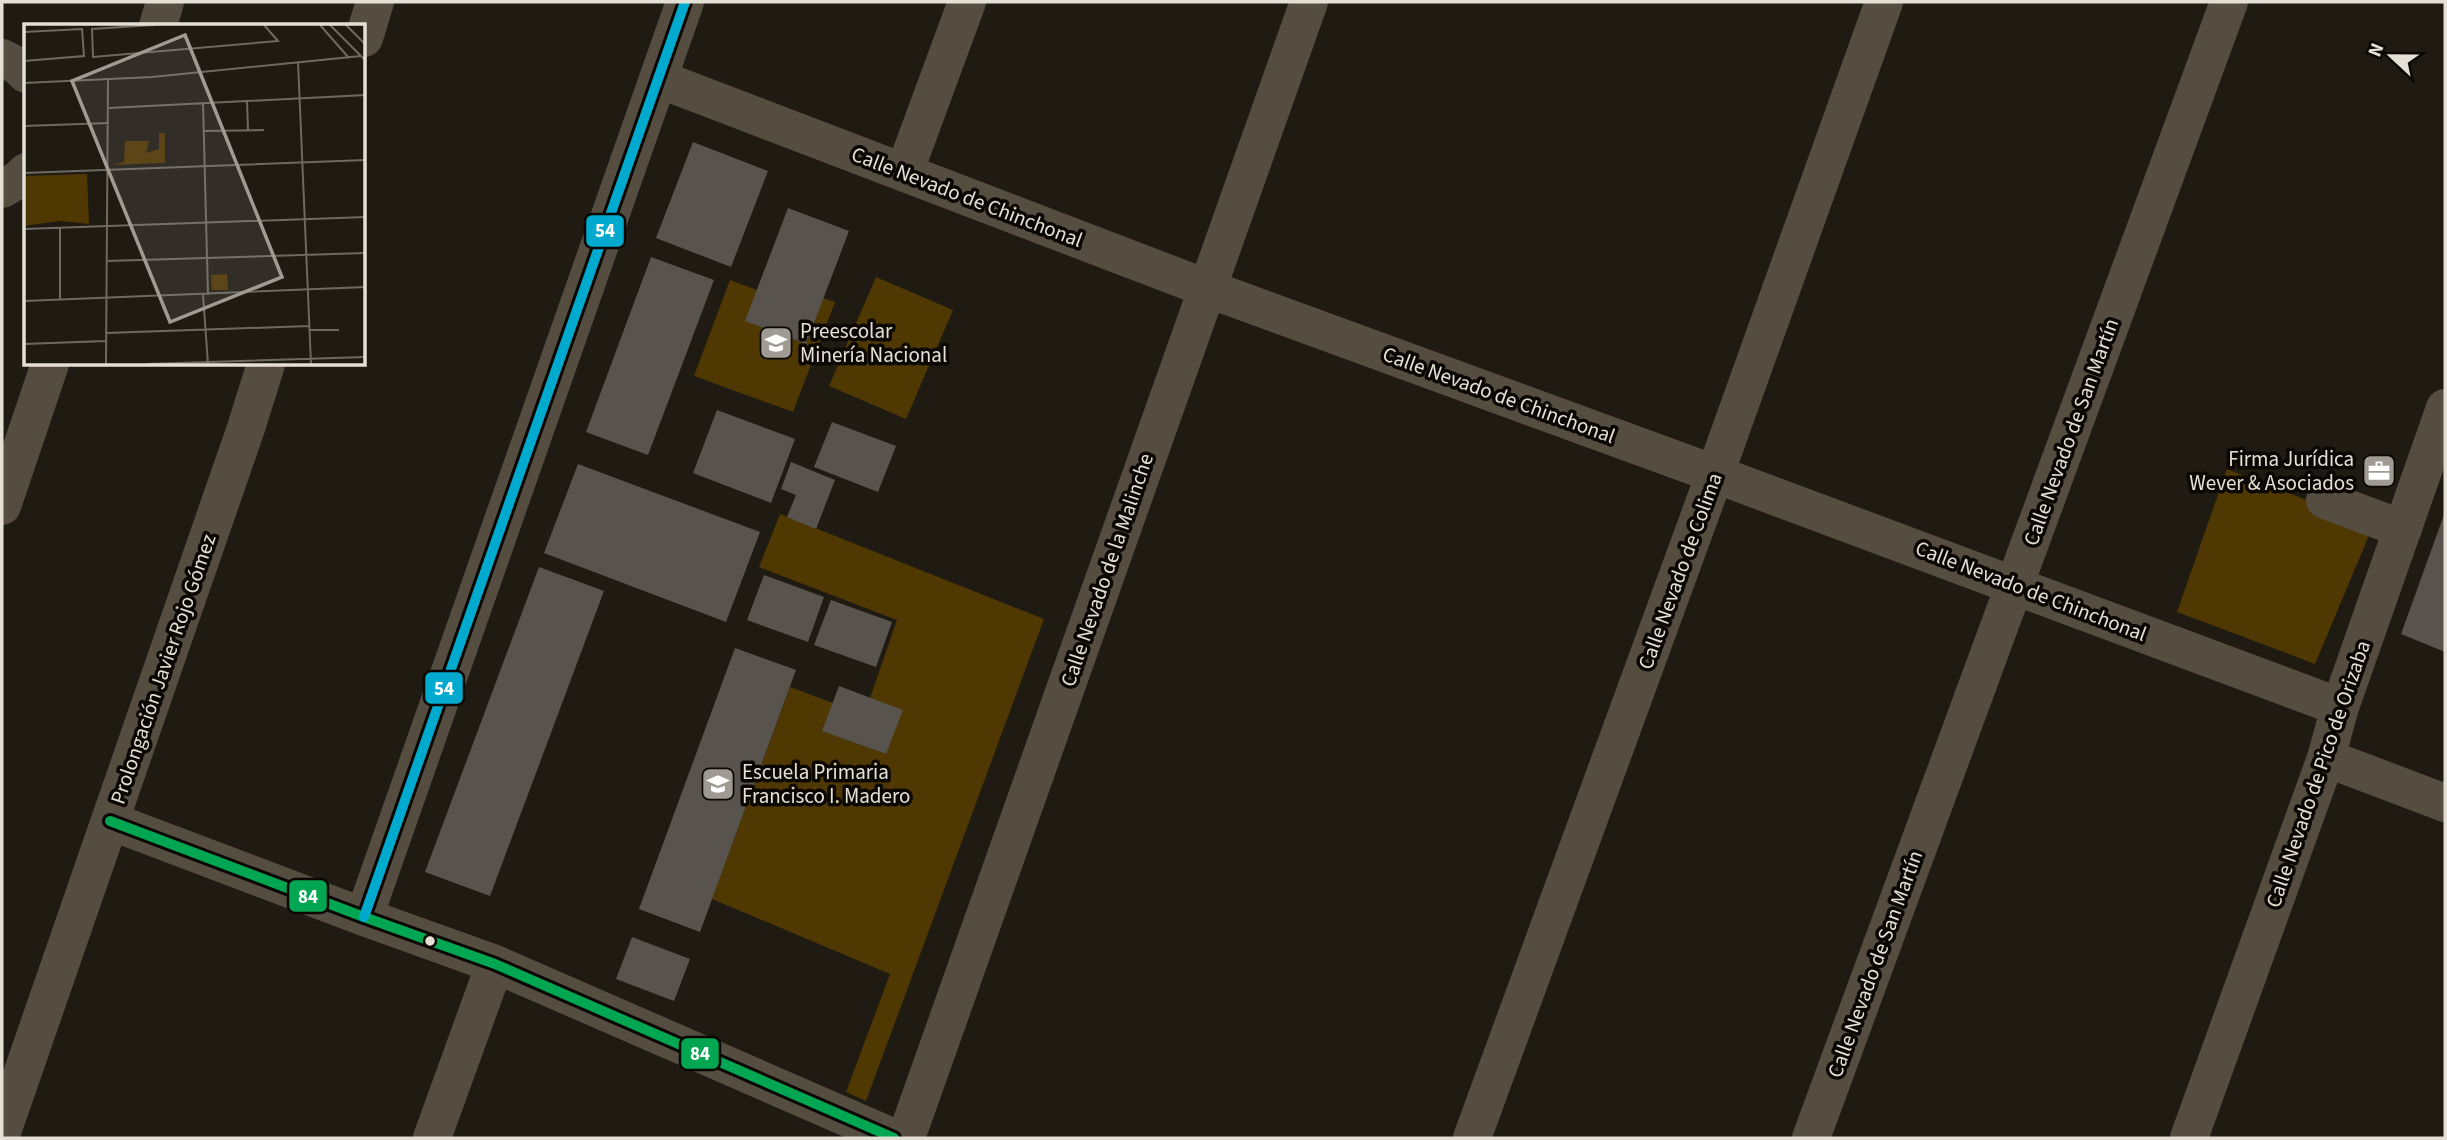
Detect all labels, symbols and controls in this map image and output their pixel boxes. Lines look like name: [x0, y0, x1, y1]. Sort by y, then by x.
north arrow: [2356, 21, 2426, 91]
inset map: [24, 24, 366, 366]
text: N: [2362, 39, 2392, 61]
street label: Calle Nevado de Chinchonal: [847, 139, 1087, 255]
line badge: 54: [585, 214, 625, 248]
text: 54: [595, 218, 615, 245]
street label: Calle Nevado de San Martín: [2016, 314, 2126, 550]
place label: Preescolar Minería Nacional: [800, 316, 947, 370]
school or university icon: Preescolar Minería Nacional: [757, 324, 795, 362]
street label: Calle Nevado de Chinchonal: [1379, 339, 1619, 451]
place label: Firma Jurídica Wever & Asociados: [2189, 444, 2354, 498]
street label: Calle Nevado de la Malinche: [1053, 449, 1161, 691]
office icon: Firma Jurídica Wever & Asociados: [2360, 452, 2398, 490]
street label: Calle Nevado de Colima: [1630, 468, 1730, 674]
street label: Prolongación Javier Rojo Gómez: [103, 530, 223, 808]
street label: Calle Nevado de Chinchonal: [1911, 533, 2151, 649]
street label: Calle Nevado de Pico de Orizaba: [2258, 636, 2378, 912]
line badge: 54: [424, 671, 464, 705]
text: 54: [434, 676, 454, 703]
place label: Escuela Primaria Francisco I. Madero: [742, 757, 910, 811]
school or university icon: Escuela Primaria Francisco I. Madero: [699, 765, 737, 803]
street label: Calle Nevado de San Martín: [1820, 846, 1930, 1082]
line badge: 84: [288, 879, 328, 913]
text: 84: [298, 884, 318, 911]
unlabelled marker: [423, 934, 437, 948]
line badge: 84: [680, 1037, 720, 1070]
text: 84: [690, 1041, 710, 1068]

